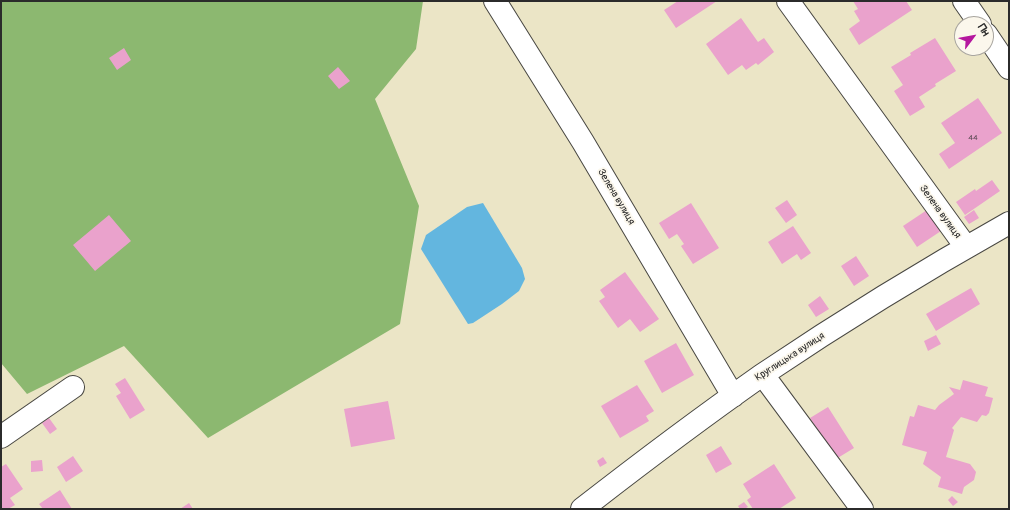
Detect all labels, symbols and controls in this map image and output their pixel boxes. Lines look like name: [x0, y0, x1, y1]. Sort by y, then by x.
north arrow: [954, 16, 994, 56]
text: Пн: [975, 21, 992, 38]
house number: 44: [968, 133, 978, 143]
street label: Зелена вулиця: [595, 167, 637, 227]
street label: Зелена вулиця: [917, 183, 963, 241]
street label: Круглицька вулиця: [753, 330, 827, 384]

